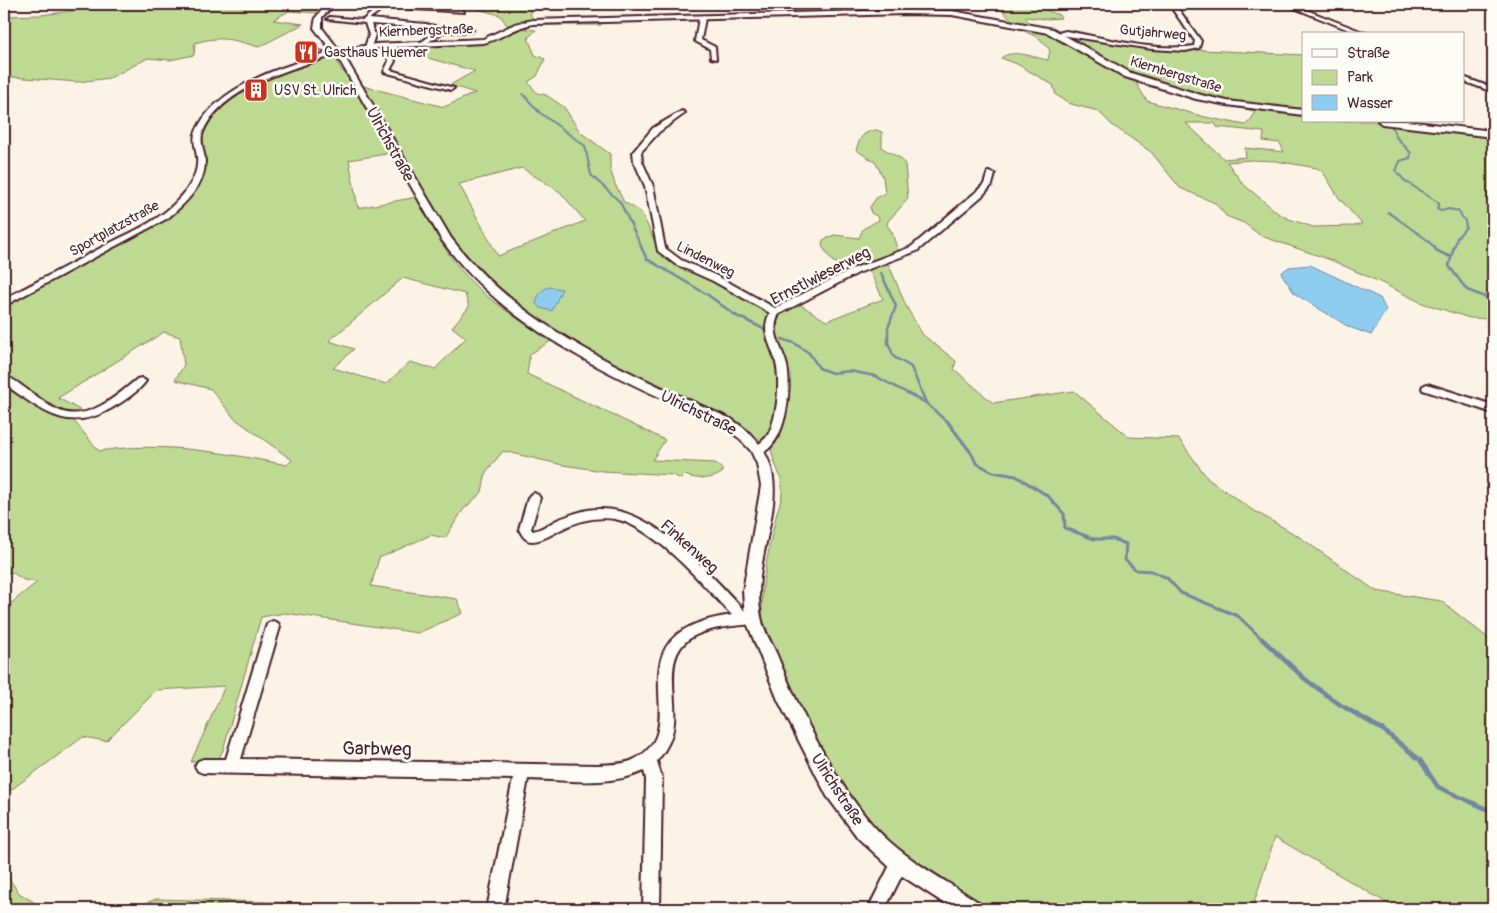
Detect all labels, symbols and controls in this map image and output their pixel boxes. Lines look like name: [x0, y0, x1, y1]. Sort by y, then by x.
street label: Kiernbergstraße: [378, 20, 474, 41]
street label: Gutjahrweg: [1119, 21, 1187, 44]
legend: [1302, 32, 1464, 122]
restaurant icon: Gasthaus Huemer: [293, 39, 319, 65]
place label: Gasthaus Huemer: [324, 44, 428, 61]
text: Straße: [1347, 44, 1390, 63]
street label: Kiernbergstraße: [1128, 53, 1224, 96]
text: Park: [1347, 68, 1374, 87]
building icon: USV St. Ulrich: [243, 77, 269, 103]
place label: USV St. Ulrich: [274, 82, 357, 99]
text: Wasser: [1347, 94, 1394, 113]
street label: Ulrichstraße: [362, 104, 419, 185]
street label: Sportplatzstraße: [66, 197, 162, 260]
street label: Lindenweg: [674, 238, 738, 281]
street label: Ernstlwieserweg: [767, 242, 874, 310]
street label: Ulrichstraße: [657, 386, 740, 440]
street label: Finkenweg: [656, 515, 723, 578]
street label: Garbweg: [342, 736, 412, 762]
street label: Ulrichstraße: [806, 750, 868, 829]

